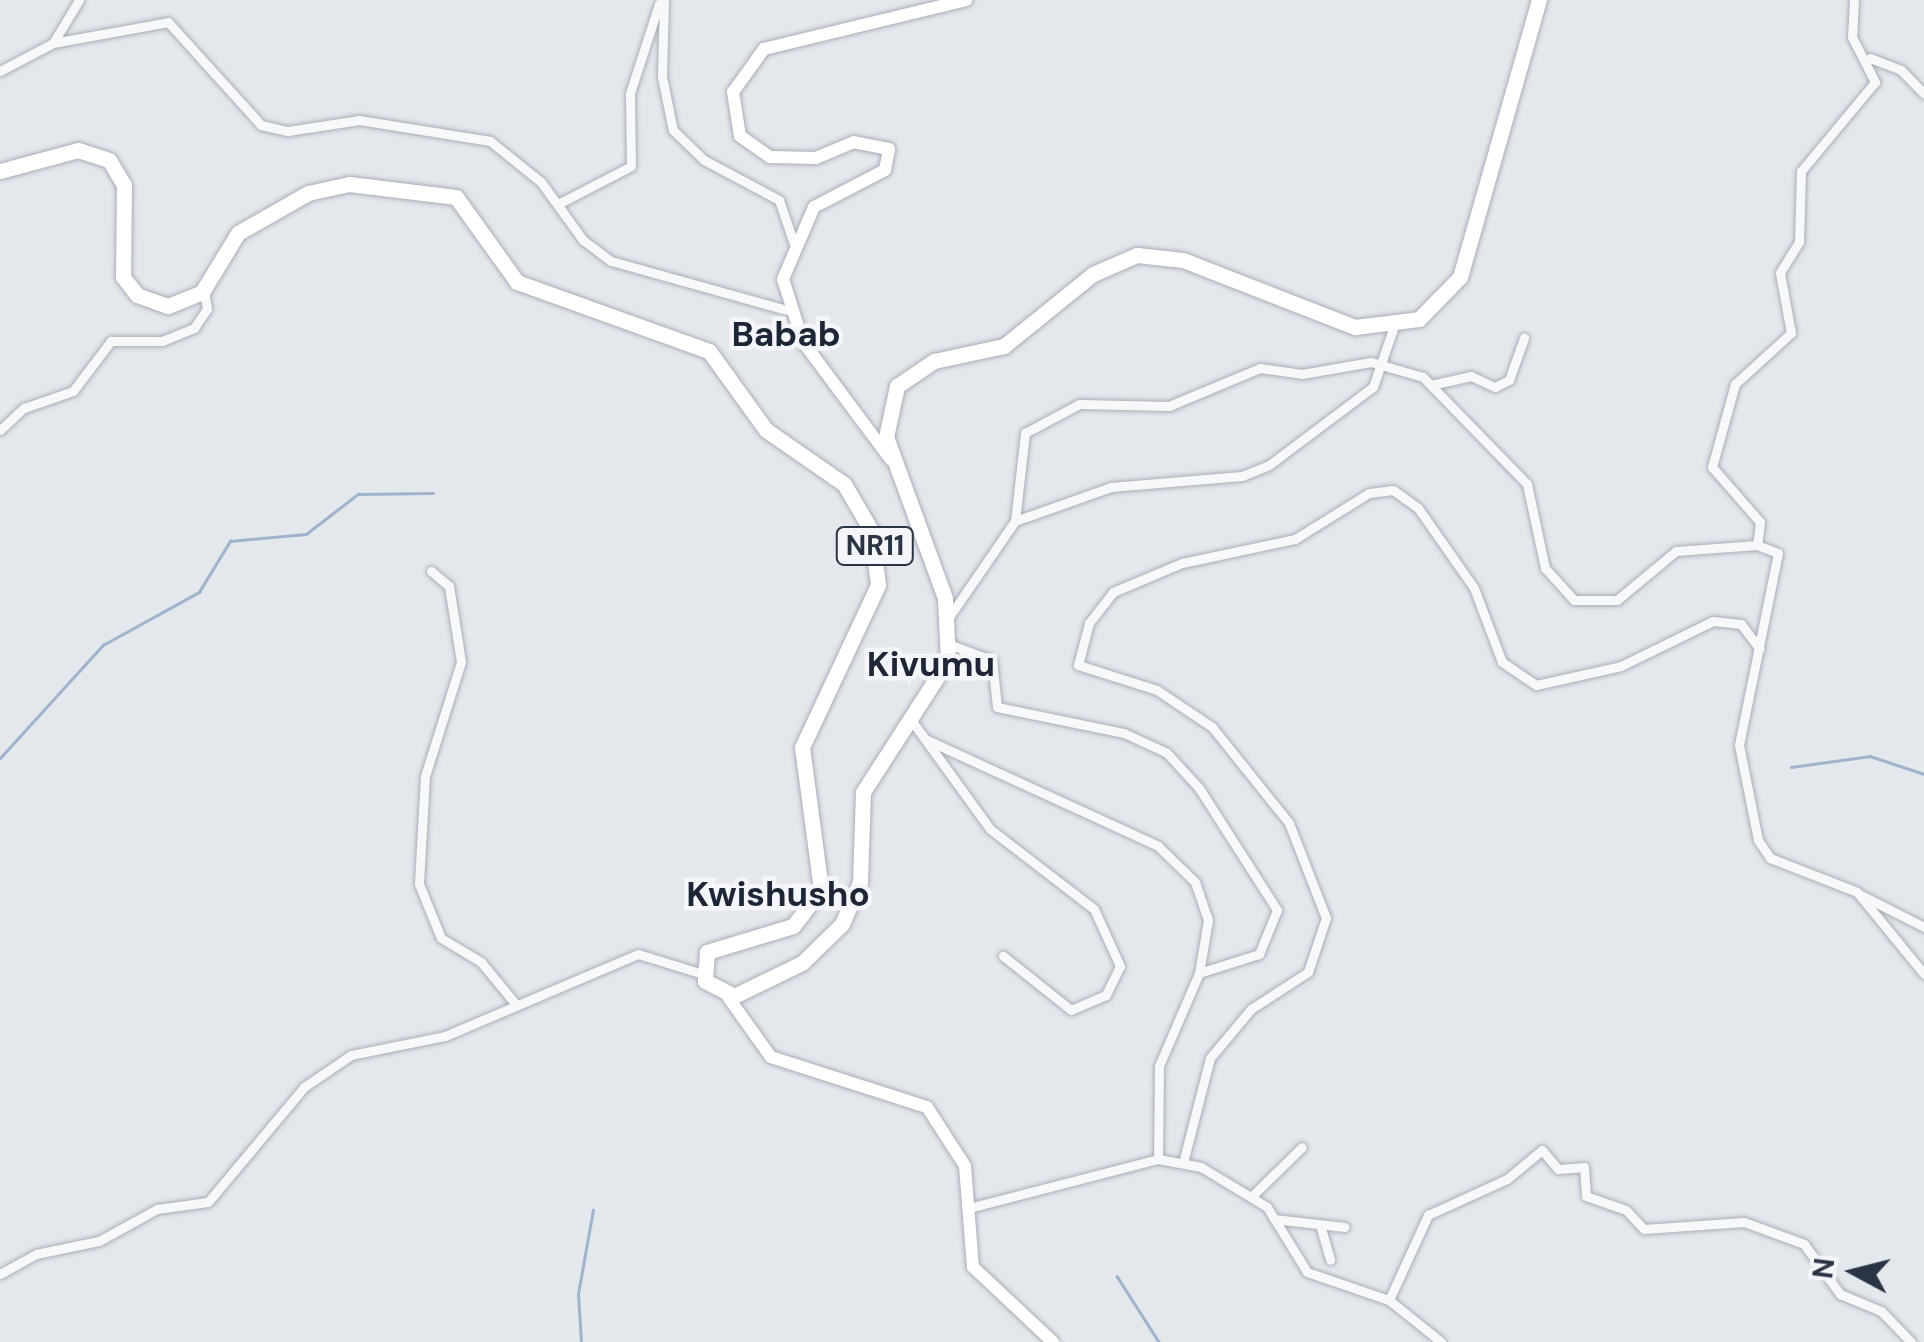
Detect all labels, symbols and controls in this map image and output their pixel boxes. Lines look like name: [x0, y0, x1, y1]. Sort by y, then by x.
district label: Babab: [731, 313, 841, 355]
road number: NR11: [835, 523, 915, 569]
district label: Kivumu: [867, 643, 995, 685]
district label: Kwishusho: [686, 873, 870, 915]
north arrow: [1804, 1222, 1904, 1322]
text: N: [1804, 1256, 1843, 1281]

